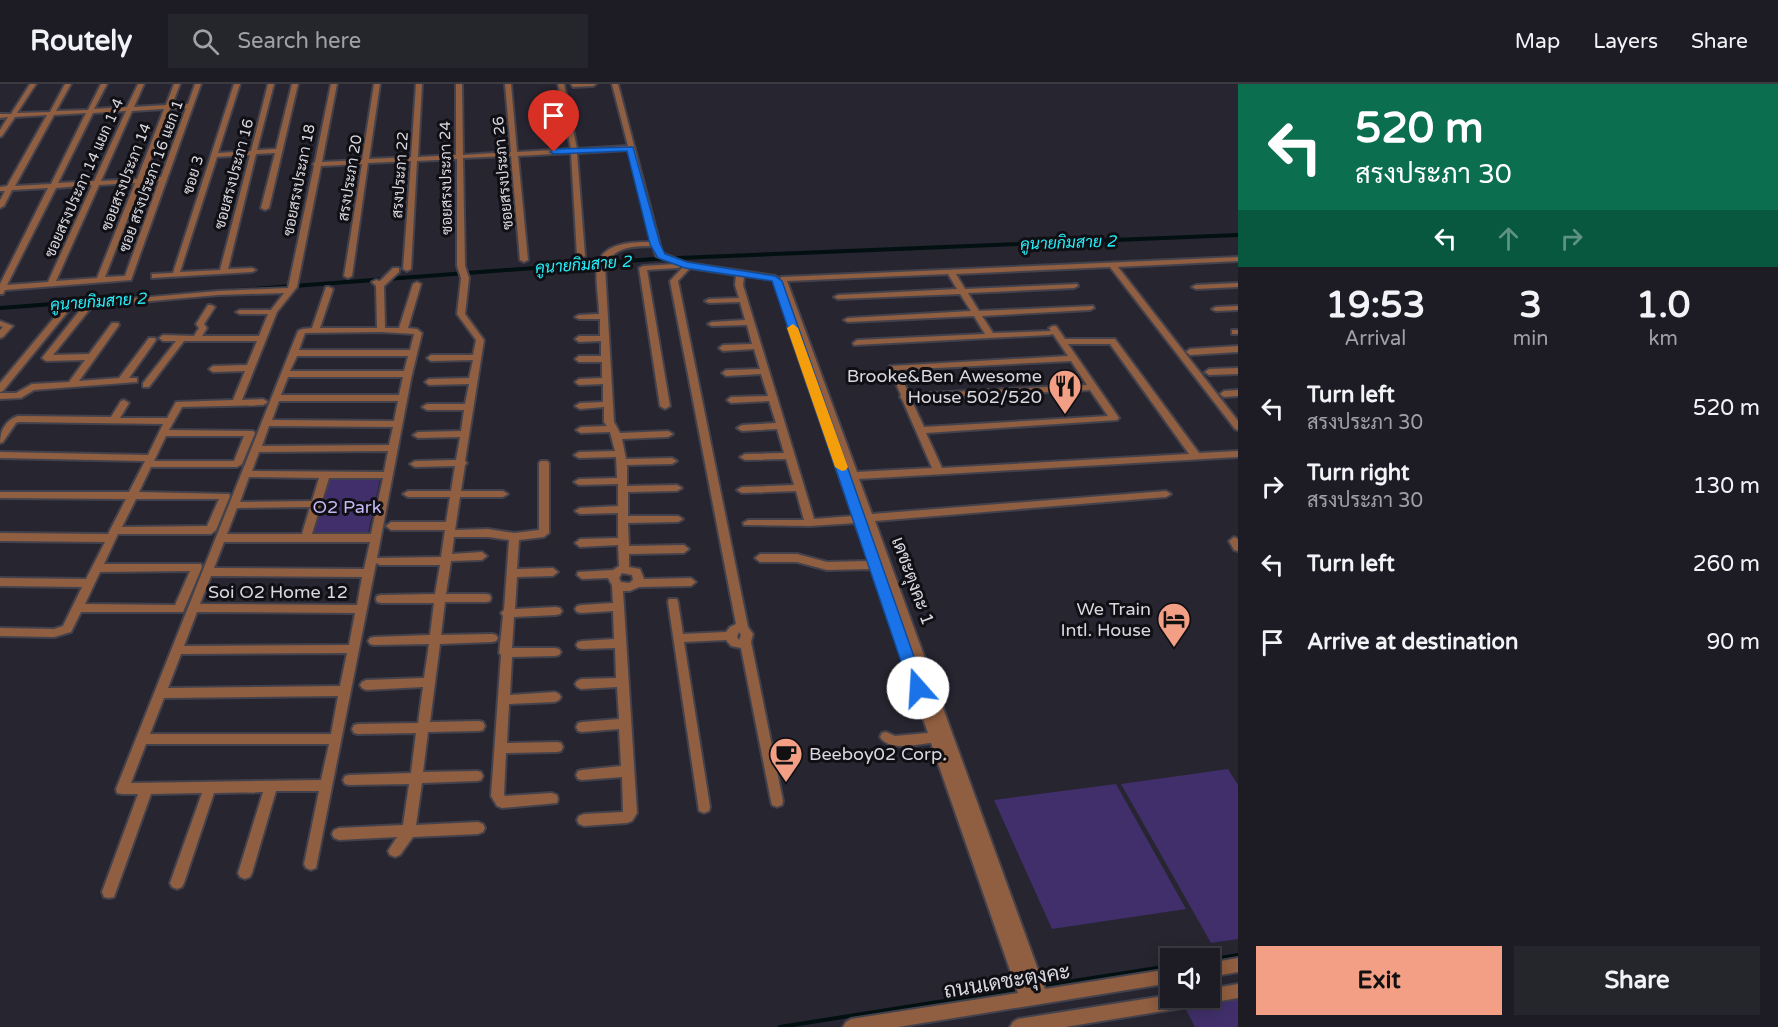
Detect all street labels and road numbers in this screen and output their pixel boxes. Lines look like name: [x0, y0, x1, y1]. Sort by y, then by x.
street label: ซอยสรงประภา 14 แยก 1-4: [41, 96, 127, 260]
street label: ซอย สรงประภา 16 แยก 1: [115, 97, 187, 255]
street label: ซอยสรงประภา 26: [489, 116, 517, 230]
street label: ซอยสรงประภา 16: [211, 117, 257, 231]
street label: ซอยสรงประภา 14: [97, 121, 155, 233]
street label: ซอยสรงประภา 24: [436, 121, 456, 235]
street label: ซอยสรงประภา 18: [279, 122, 319, 238]
street label: สรงประภา 22: [388, 131, 412, 219]
street label: สรงประภา 20: [334, 134, 366, 222]
street label: ซอย 3: [179, 153, 207, 197]
street label: เดชะตุงคะ 1: [886, 534, 939, 628]
street label: Soi O2 Home 12: [208, 581, 348, 603]
street label: ถนนเดชะตุงคะ: [942, 959, 1072, 1005]

